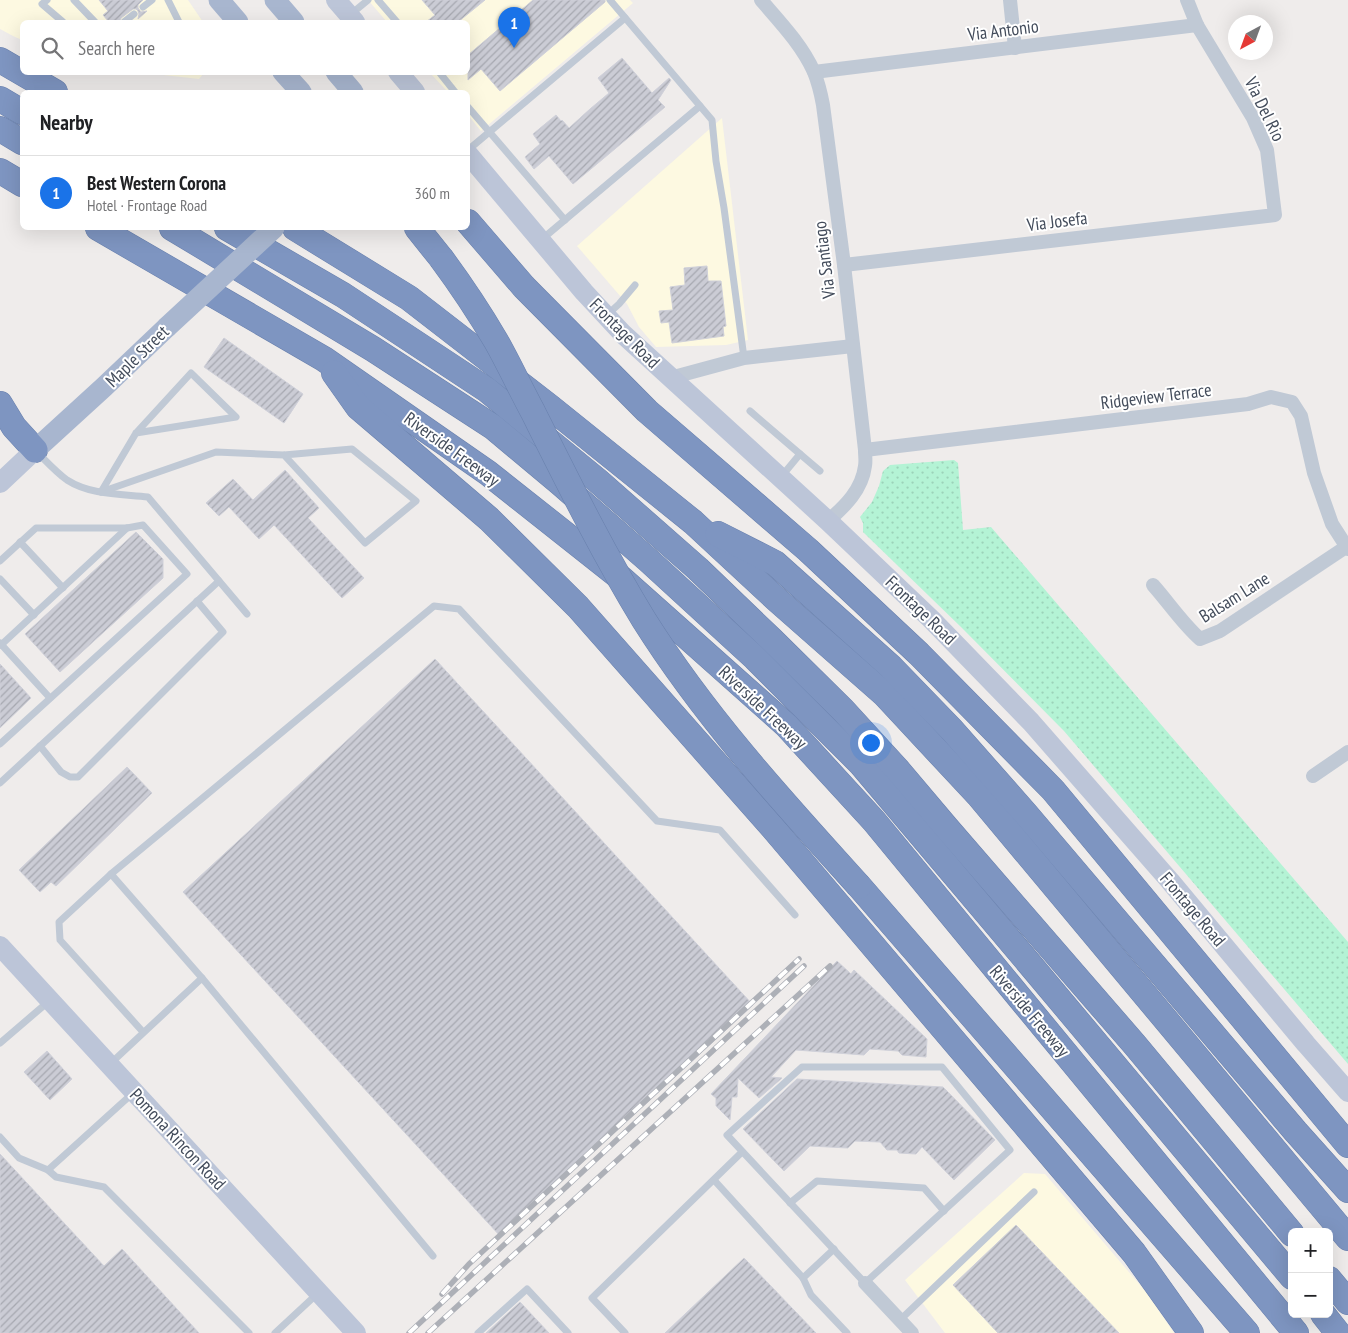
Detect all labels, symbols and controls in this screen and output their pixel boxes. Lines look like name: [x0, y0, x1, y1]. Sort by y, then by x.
pin: 1: [498, 7, 530, 48]
street label: Via Antonio: [965, 14, 1040, 46]
north arrow: [1228, 15, 1273, 60]
search box: [20, 20, 470, 75]
icon: search: [38, 34, 66, 62]
text: Search here: [78, 36, 155, 60]
street label: Via Del Rio: [1239, 72, 1290, 145]
text: Nearby: [40, 109, 93, 136]
text: Best Western Corona: [87, 171, 226, 195]
text: 1: [52, 183, 60, 203]
text: 360 m: [415, 183, 450, 203]
text: Hotel · Frontage Road: [87, 195, 207, 215]
street label: Via Josefa: [1024, 206, 1089, 236]
street label: Via Santiago: [808, 220, 840, 301]
street label: Frontage Road: [585, 293, 665, 373]
street label: Maple Street: [101, 320, 174, 392]
street label: Ridgeview Terrace: [1099, 378, 1213, 414]
street label: Riverside Freeway: [400, 407, 504, 491]
street label: Balsam Lane: [1195, 566, 1273, 628]
street label: Frontage Road: [881, 570, 961, 650]
street label: Riverside Freeway: [714, 660, 812, 754]
your location: [858, 730, 884, 756]
street label: Frontage Road: [1155, 867, 1231, 951]
street label: Riverside Freeway: [985, 961, 1075, 1062]
street label: Pomona Rincon Road: [125, 1083, 231, 1195]
map controls: [1288, 1228, 1333, 1318]
button: +: [1288, 1228, 1333, 1273]
button: −: [1288, 1273, 1333, 1318]

